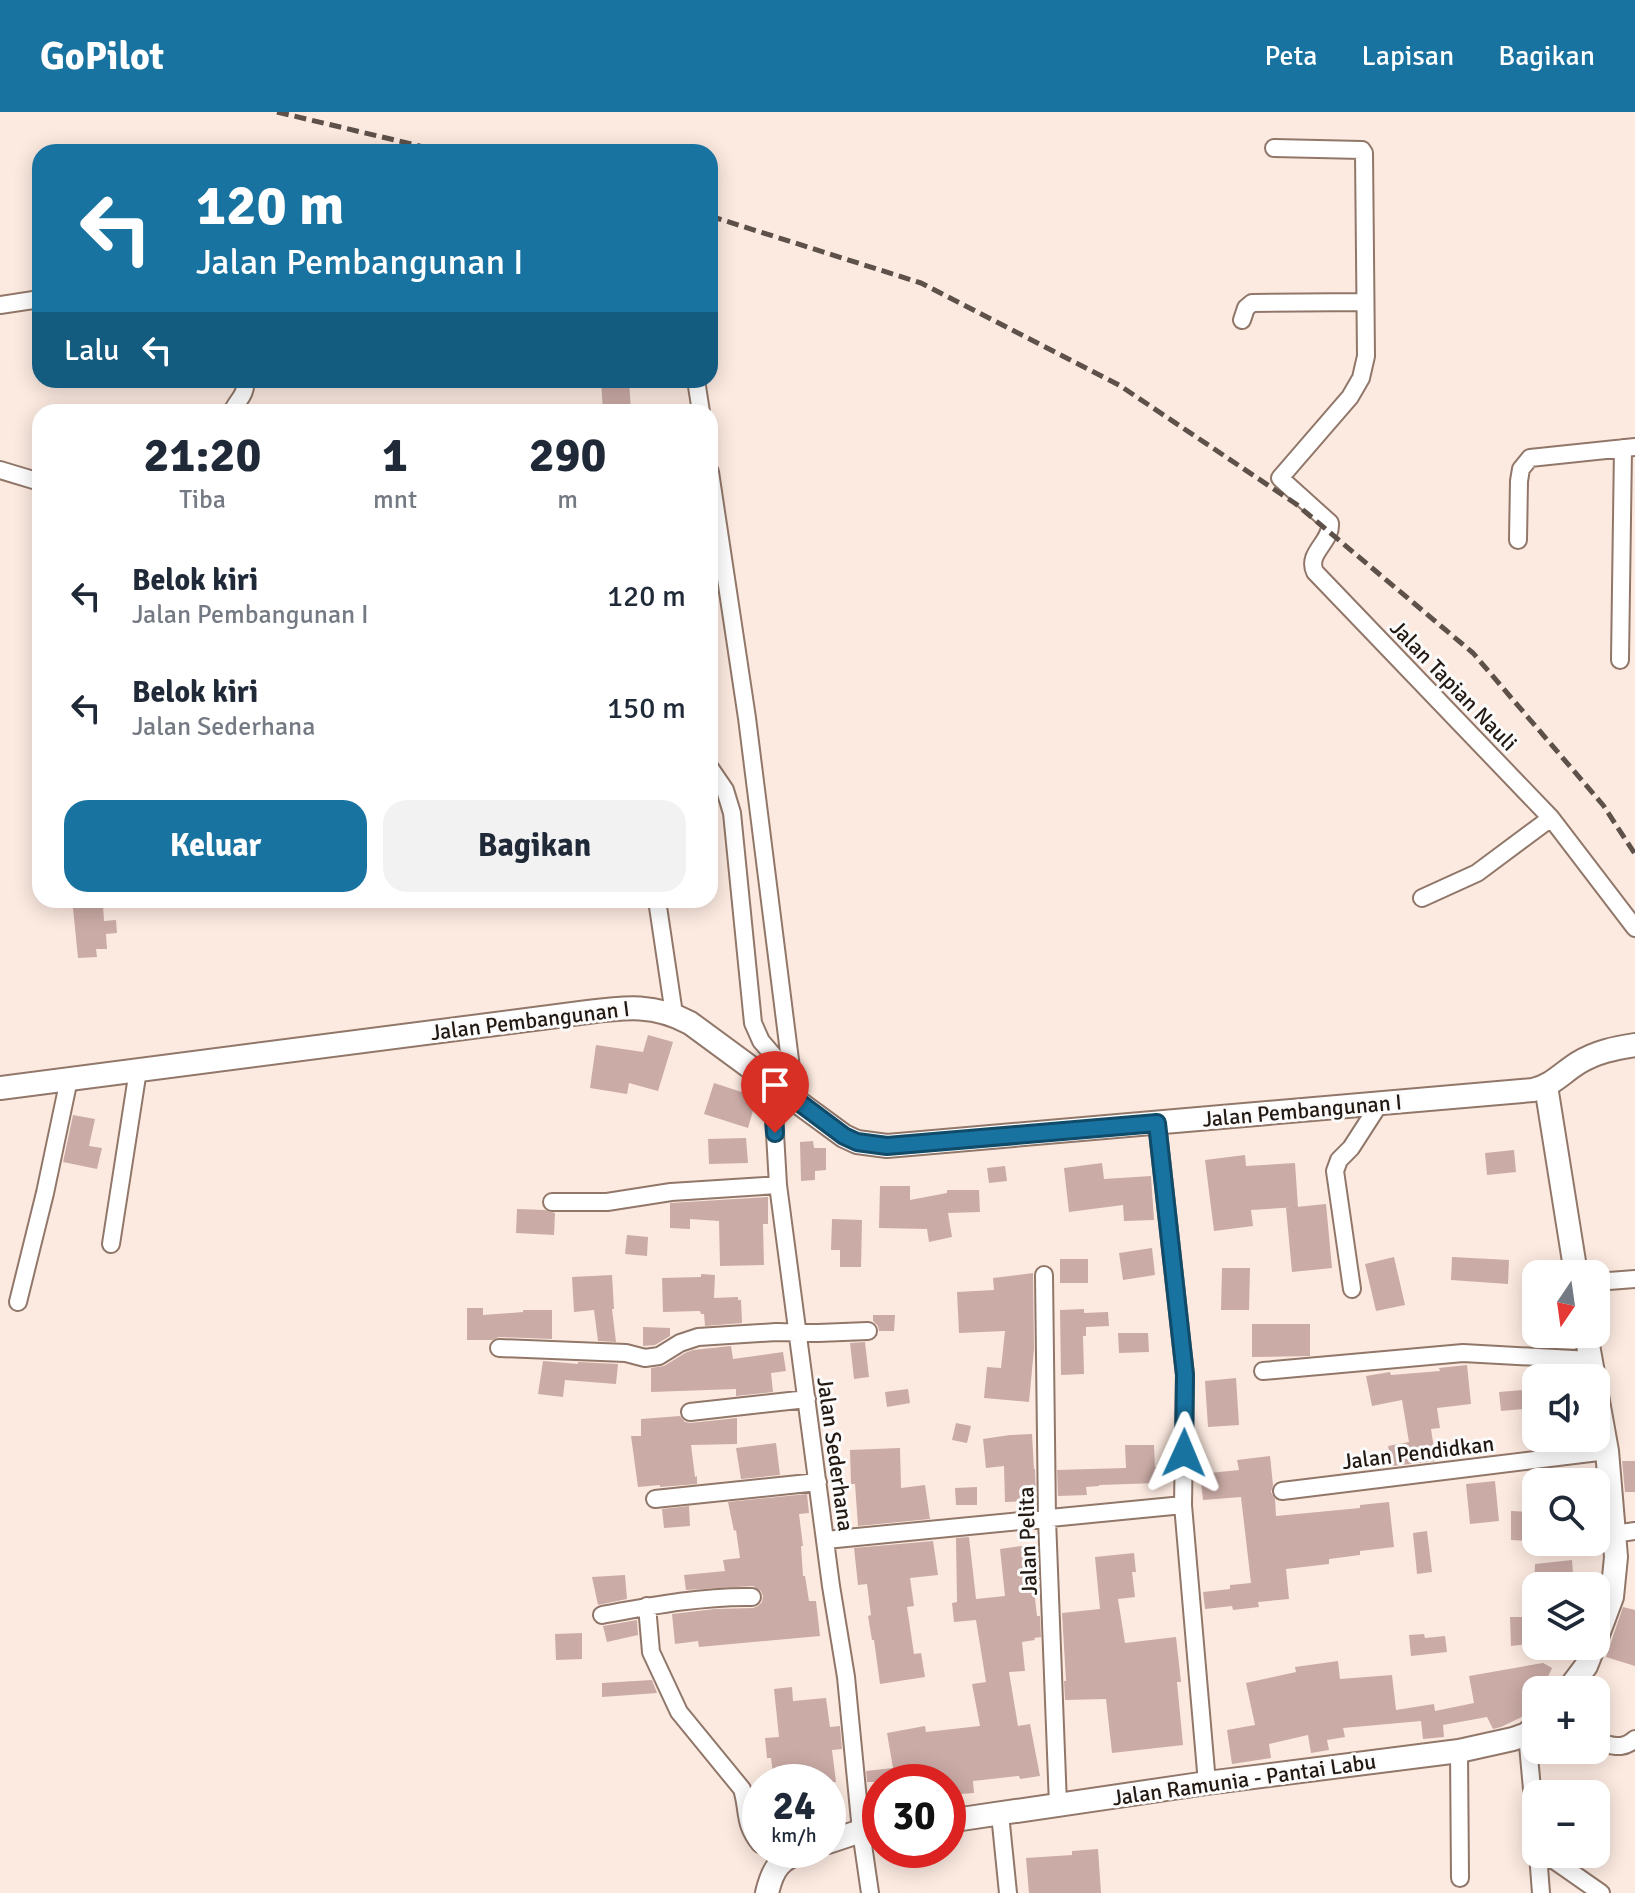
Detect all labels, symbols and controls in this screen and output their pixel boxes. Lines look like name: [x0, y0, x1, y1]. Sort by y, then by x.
text: GoPilot: [40, 33, 164, 80]
text: Peta: [1264, 39, 1318, 73]
text: Lapisan: [1362, 39, 1454, 73]
text: Bagikan: [1498, 39, 1595, 73]
text: 120 m: [196, 171, 344, 240]
icon: left: [64, 176, 168, 280]
text: Jalan Pembangunan I: [196, 240, 524, 285]
icon: left: [135, 328, 179, 372]
text: Lalu: [64, 332, 119, 369]
text: 21:20: [144, 426, 261, 485]
text: 1: [382, 426, 408, 485]
text: 290: [529, 426, 606, 485]
text: Tiba: [179, 484, 226, 516]
text: mnt: [373, 484, 417, 516]
text: m: [557, 484, 578, 516]
text: Belok kiri: [132, 562, 258, 599]
icon: left: [64, 574, 108, 618]
text: 120 m: [607, 578, 686, 615]
text: Jalan Pembangunan I: [132, 599, 369, 631]
street label: Jalan Tapian Nauli: [1384, 614, 1523, 756]
text: Belok kiri: [132, 674, 258, 711]
icon: left: [64, 686, 108, 730]
text: 150 m: [607, 690, 686, 727]
text: Jalan Sederhana: [132, 711, 315, 743]
button: Keluar: [64, 800, 367, 892]
button: Bagikan: [383, 800, 686, 892]
street label: Jalan Pembangunan I: [429, 995, 631, 1046]
pin: [741, 1051, 809, 1133]
icon: arrive: [753, 1063, 797, 1107]
street label: Jalan Pembangunan I: [1201, 1088, 1403, 1133]
north arrow: [1522, 1260, 1610, 1348]
map controls: [1522, 1260, 1610, 1868]
button: sound: [1522, 1364, 1610, 1452]
street label: Jalan Sederhana: [811, 1375, 860, 1533]
position arrow: [1142, 1411, 1226, 1495]
street label: Jalan Pendidkan: [1340, 1430, 1496, 1475]
button: search: [1522, 1468, 1610, 1556]
street label: Jalan Pelita: [1012, 1486, 1043, 1596]
button: layers: [1522, 1572, 1610, 1660]
button: +: [1522, 1676, 1610, 1764]
street label: Jalan Ramunia - Pantai Labu: [1110, 1748, 1378, 1811]
speed limit sign: 30: [862, 1764, 966, 1868]
button: −: [1522, 1780, 1610, 1868]
text: 24: [772, 1781, 816, 1831]
text: km/h: [771, 1823, 817, 1848]

